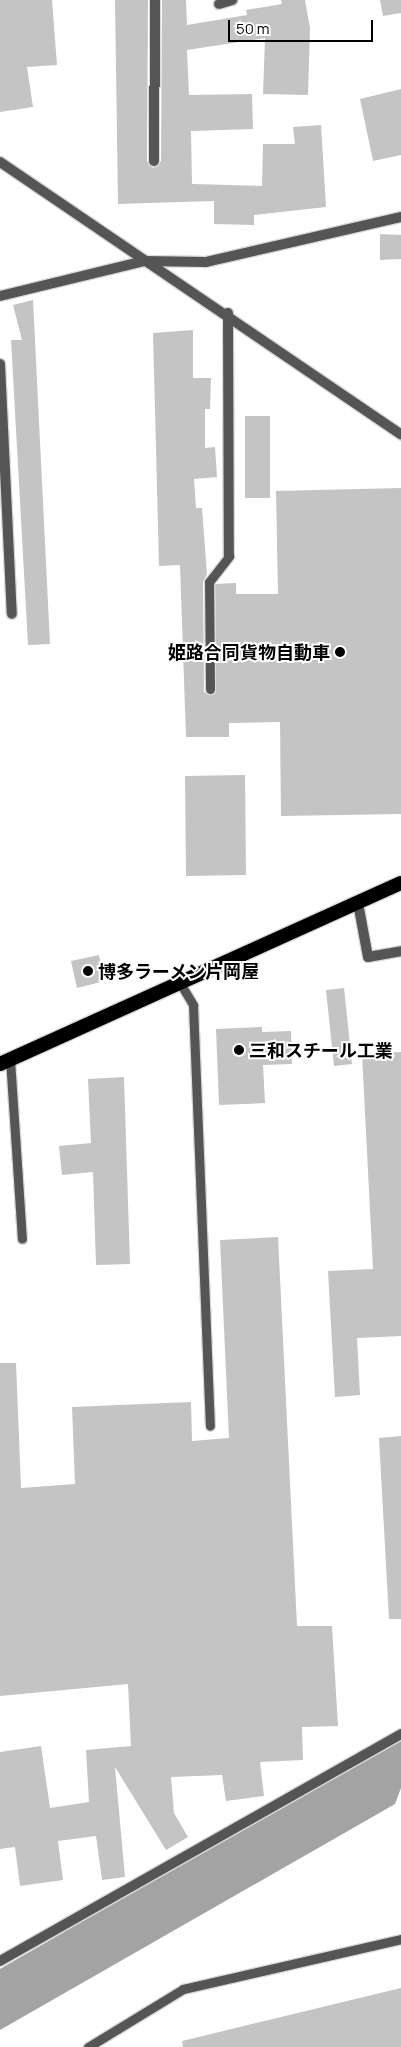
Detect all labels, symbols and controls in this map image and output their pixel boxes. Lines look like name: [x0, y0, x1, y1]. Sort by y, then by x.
scale bar: [231, 10, 376, 42]
text: 50 m: [236, 18, 270, 39]
place label: 姫路合同貨物自動車: [168, 641, 330, 663]
marker: 姫路合同貨物自動車: [334, 646, 346, 658]
place label: 博多ラーメン片岡屋: [98, 960, 260, 982]
marker: 博多ラーメン片岡屋: [82, 965, 94, 977]
place label: 三和スチール工業: [249, 1039, 393, 1061]
marker: 三和スチール工業: [233, 1044, 245, 1056]

